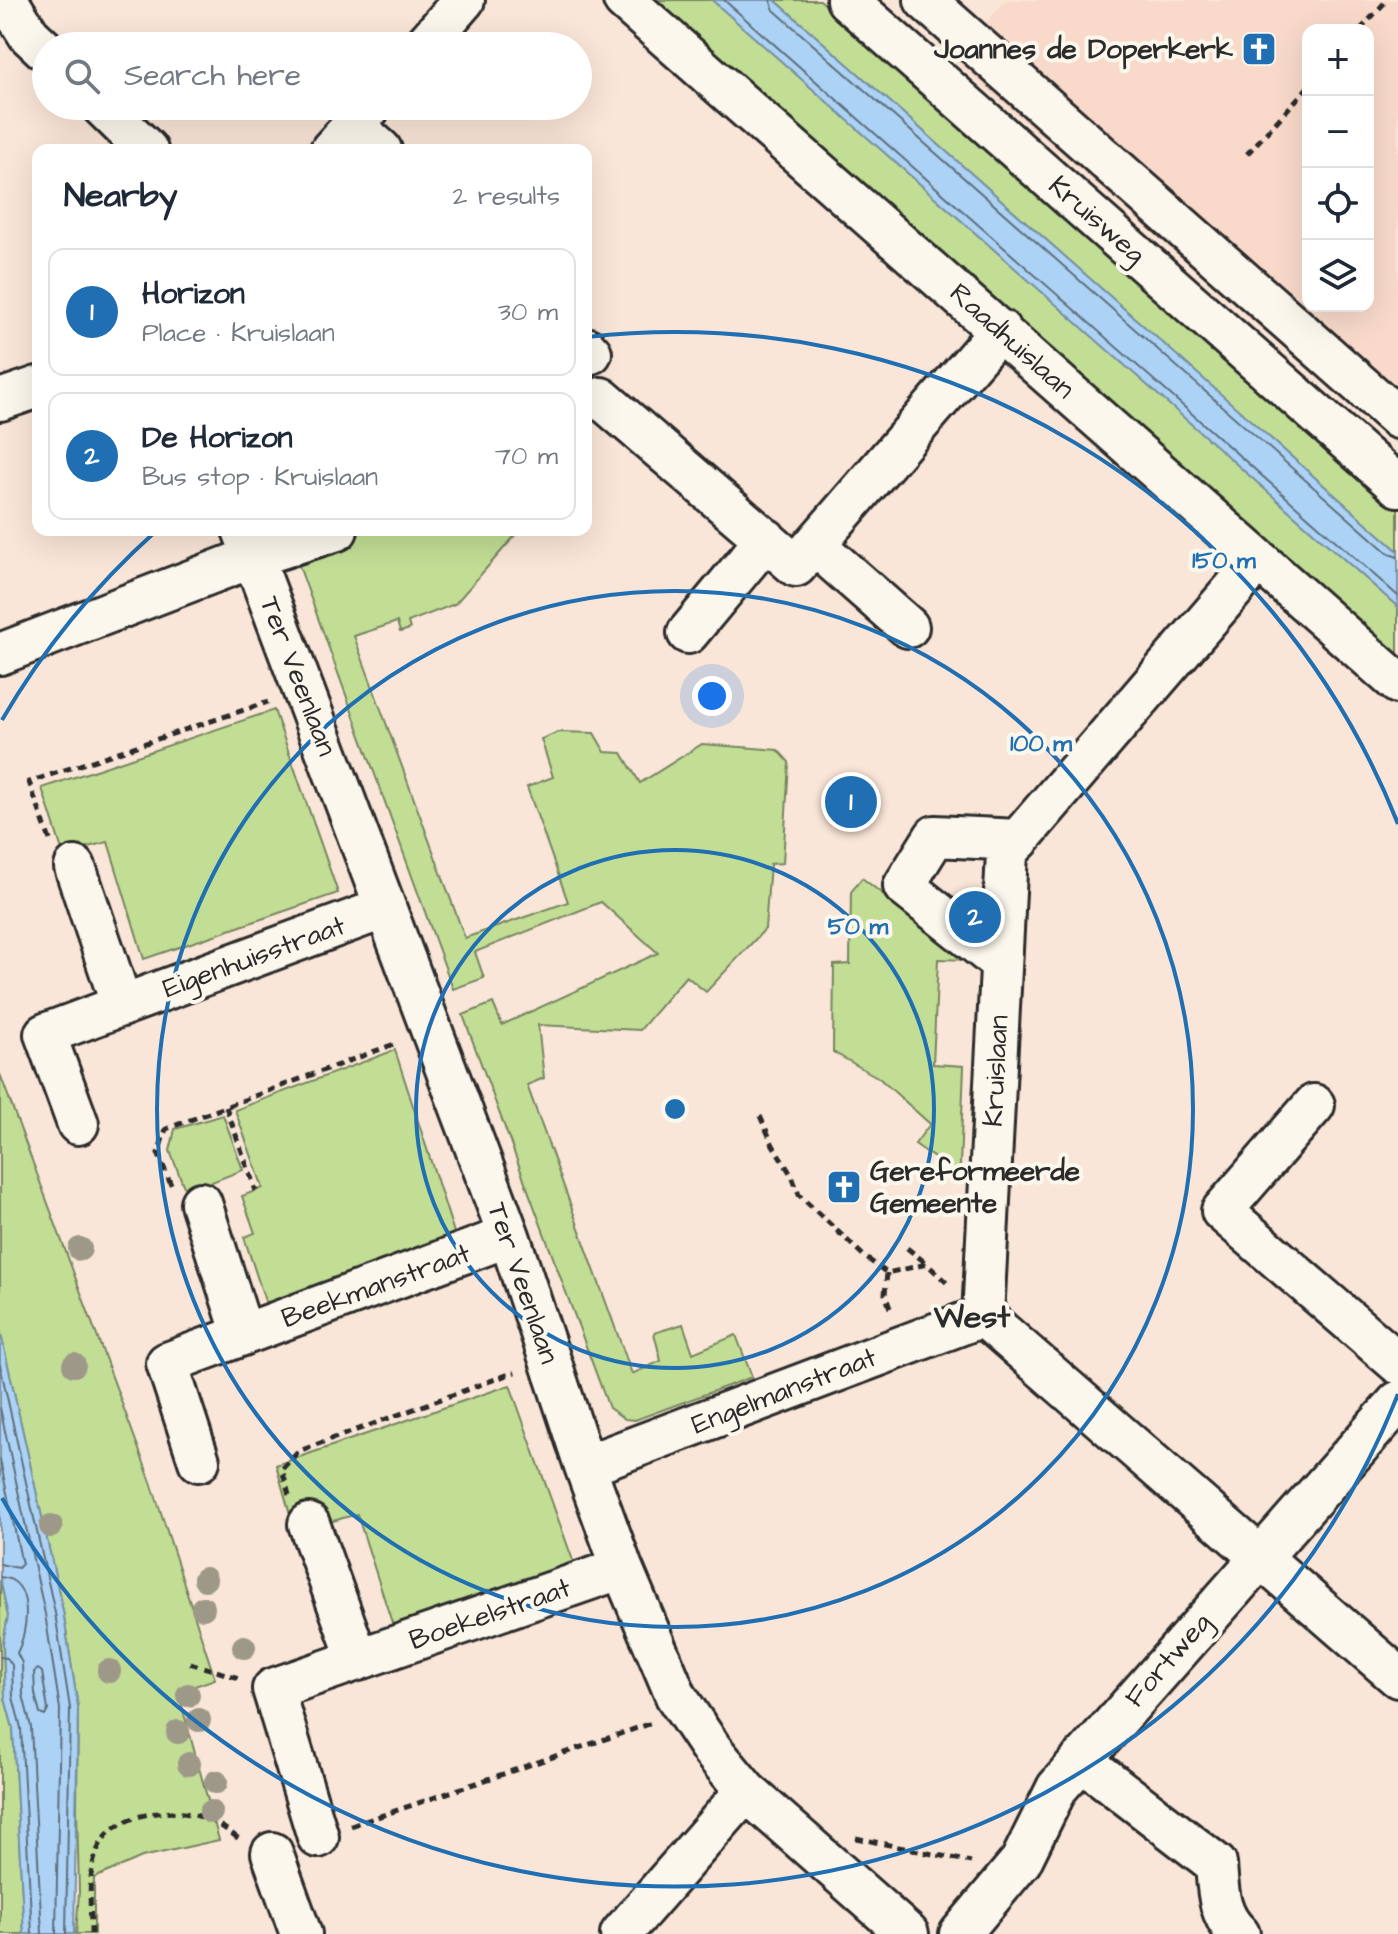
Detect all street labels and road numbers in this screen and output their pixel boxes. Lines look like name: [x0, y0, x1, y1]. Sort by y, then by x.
street label: Kruisweg: [1039, 167, 1154, 274]
street label: Raadhuislaan: [941, 274, 1083, 408]
street label: Ter Veenlaan: [250, 591, 346, 761]
street label: Eigenhuisstraat: [157, 906, 352, 1009]
street label: Kruislaan: [974, 1014, 1018, 1128]
street label: Ter Veenlaan: [477, 1197, 569, 1369]
street label: Beekmanstraat: [276, 1234, 476, 1338]
street label: Engelmanstraat: [686, 1338, 883, 1445]
street label: Boekelstraat: [404, 1568, 576, 1660]
street label: Fortweg: [1116, 1604, 1221, 1717]

